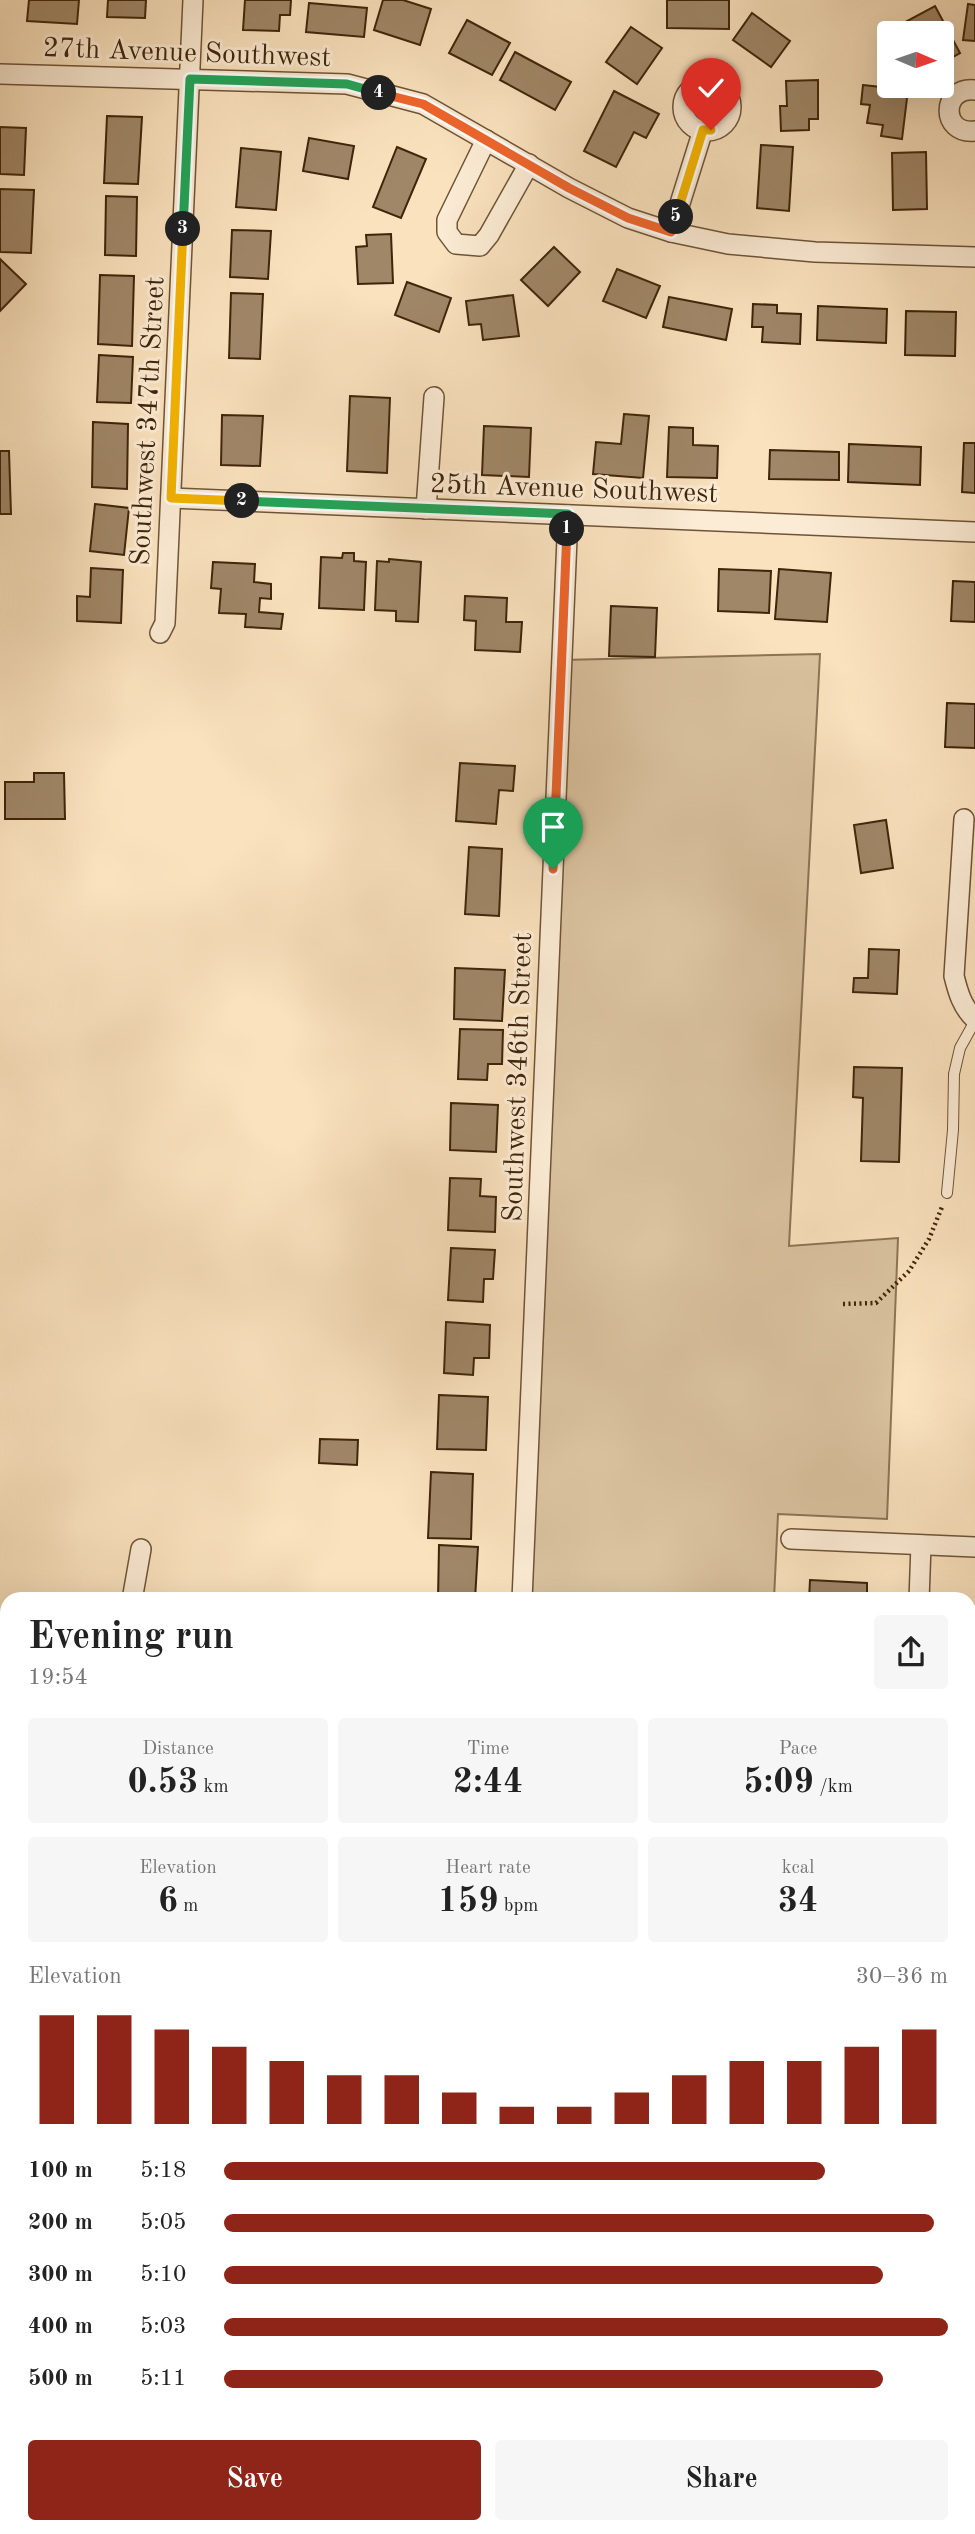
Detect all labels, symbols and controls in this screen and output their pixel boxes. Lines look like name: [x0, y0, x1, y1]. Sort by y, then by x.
north arrow: [877, 21, 954, 98]
map controls: [877, 21, 954, 98]
street label: 27th Avenue Southwest: [42, 35, 332, 73]
pin: [681, 58, 741, 130]
icon: check: [692, 69, 730, 107]
pin: 4: [362, 76, 396, 110]
text: 4: [373, 83, 384, 102]
pin: 5: [658, 200, 694, 234]
text: 5: [670, 207, 681, 226]
pin: 3: [166, 212, 200, 246]
text: 3: [177, 219, 188, 238]
street label: Southwest 347th Street: [127, 276, 171, 567]
street label: 25th Avenue Southwest: [429, 471, 719, 509]
pin: 2: [224, 484, 260, 518]
text: 2: [236, 491, 247, 510]
pin: 1: [550, 512, 584, 546]
text: 1: [561, 519, 572, 538]
pin: [523, 797, 583, 869]
icon: arrive: [534, 808, 572, 846]
street label: Southwest 346th Street: [500, 932, 538, 1223]
button: share: [874, 1615, 948, 1689]
text: Evening run: [28, 1619, 234, 1657]
text: 19:54: [28, 1666, 88, 1689]
text: Distance: [142, 1740, 214, 1759]
text: Time: [467, 1740, 509, 1759]
text: Pace: [779, 1740, 817, 1759]
text: 0.53: [128, 1765, 198, 1800]
text: 2:44: [453, 1765, 523, 1800]
text: 5:09: [743, 1765, 814, 1800]
text: km: [198, 1778, 229, 1797]
text: /km: [814, 1778, 853, 1797]
text: Elevation: [139, 1859, 217, 1878]
text: Heart rate: [445, 1859, 531, 1878]
text: kcal: [782, 1859, 814, 1878]
text: 6: [158, 1884, 178, 1919]
text: 159: [438, 1884, 498, 1919]
text: 34: [778, 1884, 818, 1919]
text: m: [178, 1897, 198, 1916]
text: bpm: [498, 1897, 538, 1916]
text: Elevation: [28, 1965, 122, 1988]
text: 30–36 m: [856, 1965, 948, 1988]
text: 100 m: [28, 2159, 93, 2182]
text: 5:18: [140, 2159, 186, 2182]
text: 200 m: [28, 2211, 93, 2234]
text: 5:05: [140, 2211, 186, 2234]
text: 300 m: [28, 2263, 93, 2286]
text: 5:10: [140, 2263, 186, 2286]
text: 400 m: [28, 2315, 93, 2338]
text: 5:03: [140, 2315, 186, 2338]
text: 500 m: [28, 2367, 93, 2390]
text: 5:11: [140, 2367, 186, 2390]
button: Save: [28, 2440, 481, 2520]
button: Share: [495, 2440, 948, 2520]

